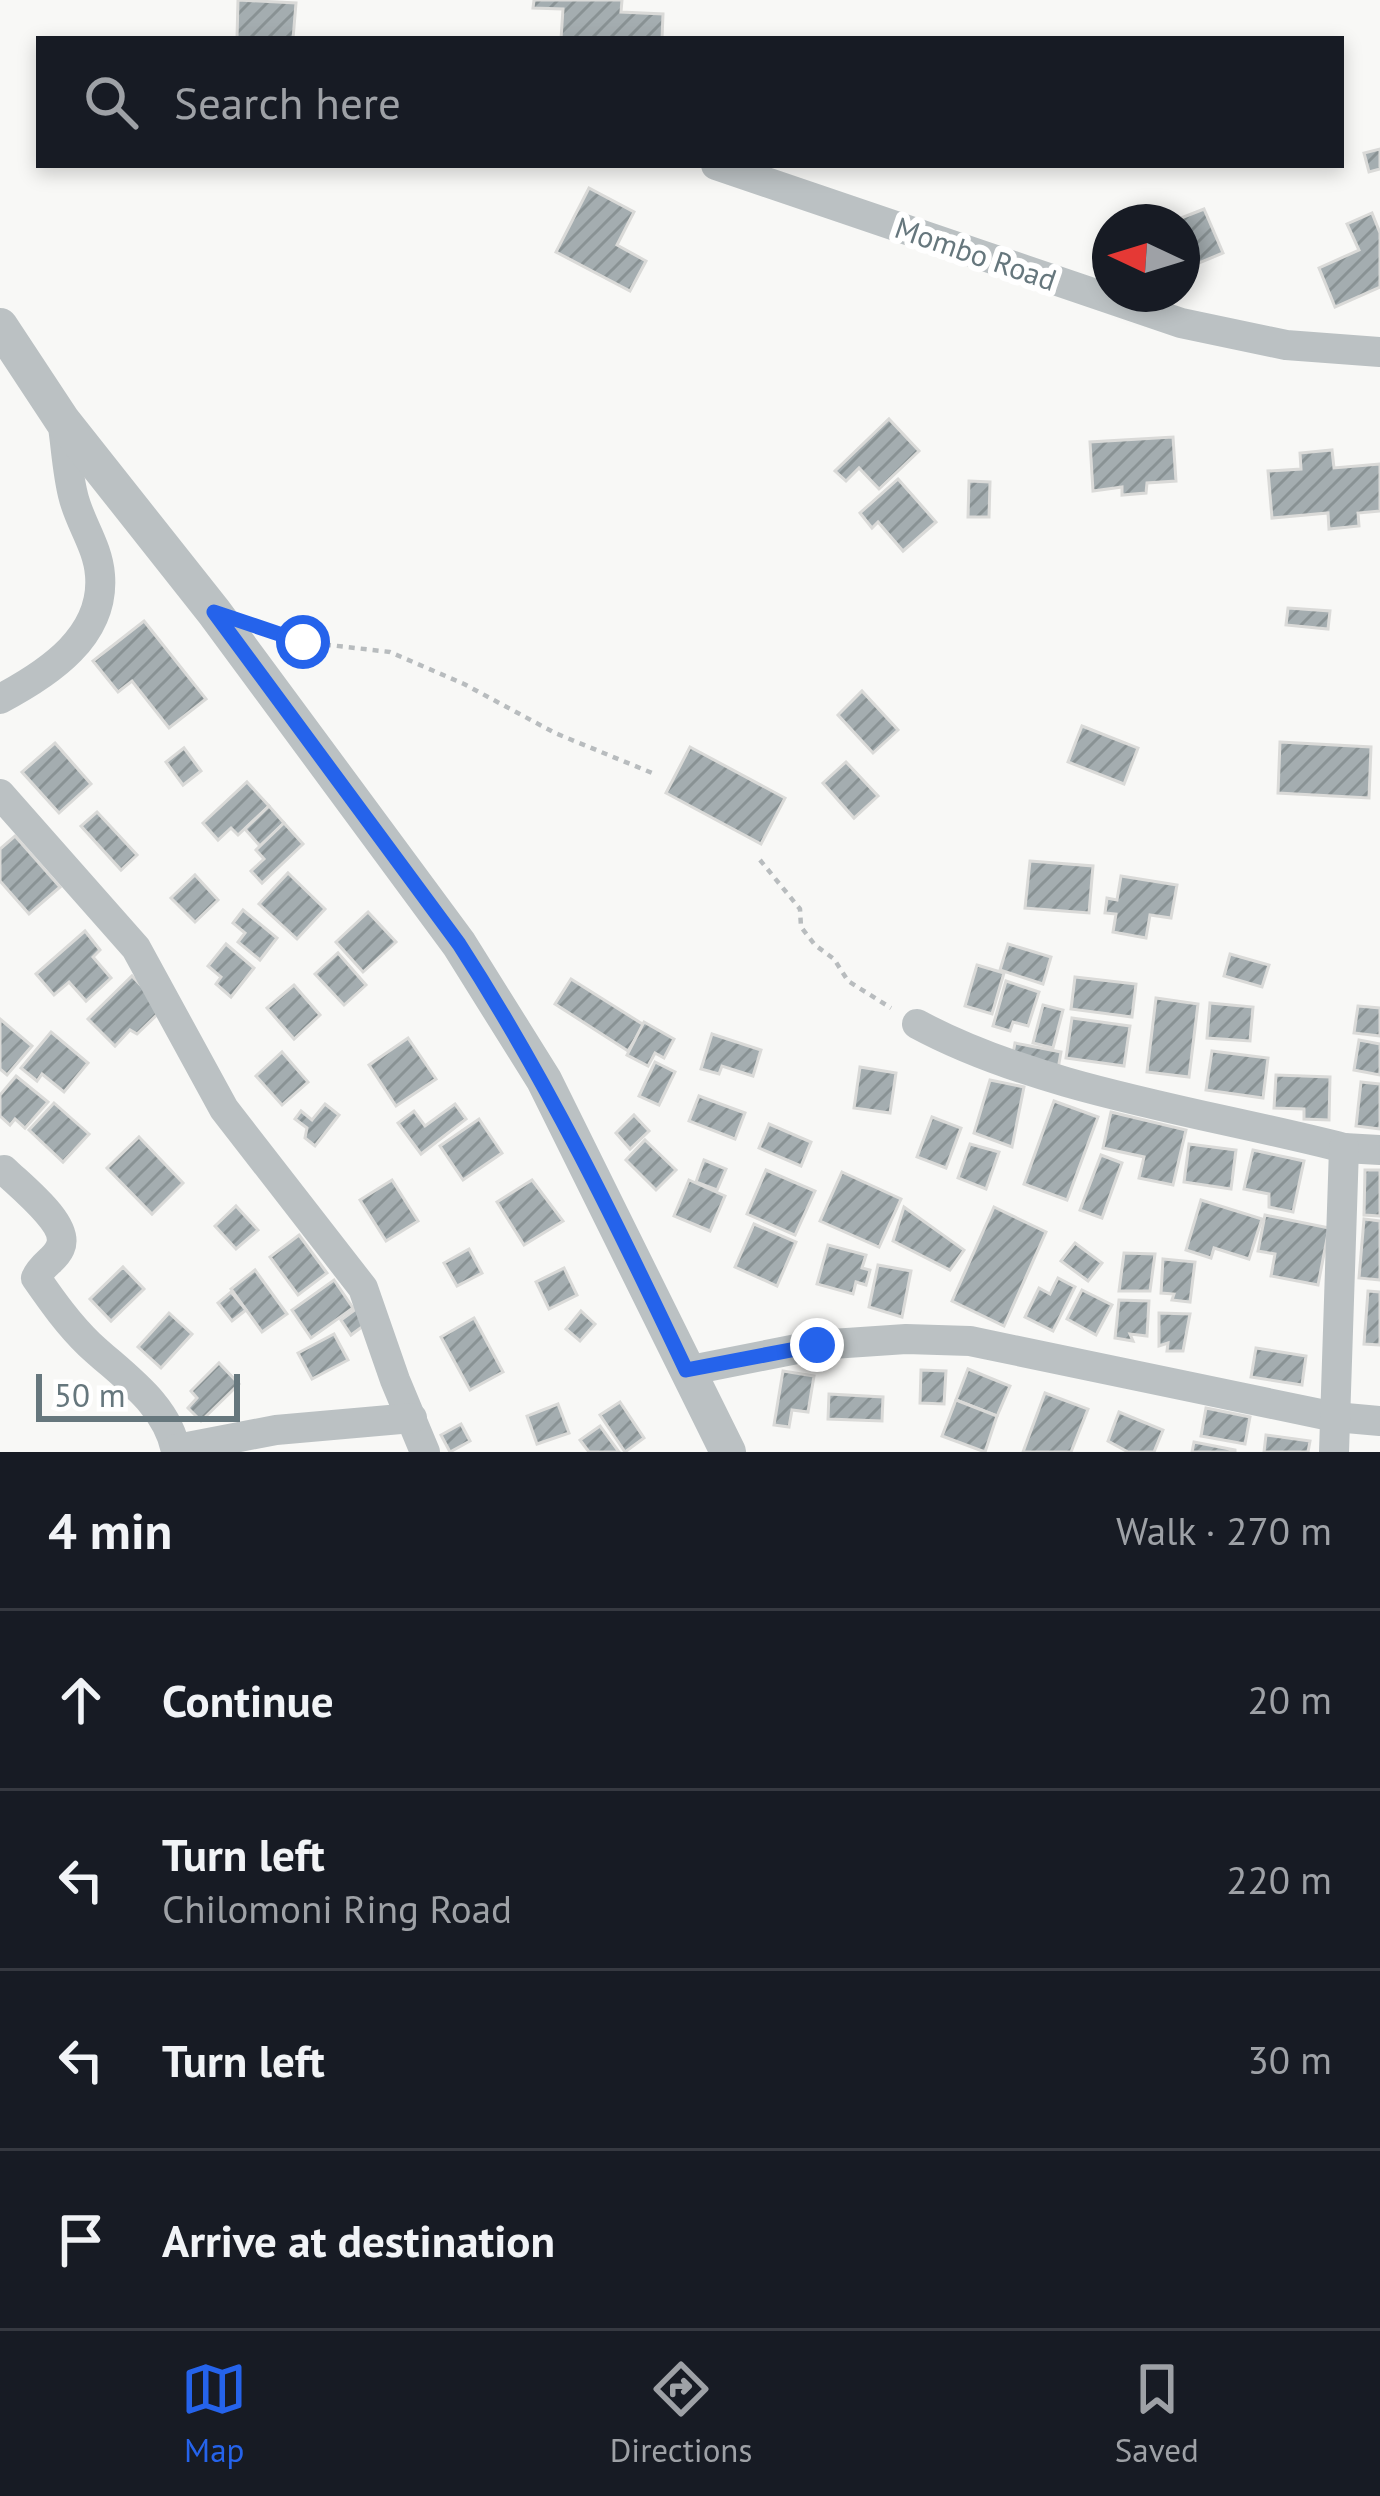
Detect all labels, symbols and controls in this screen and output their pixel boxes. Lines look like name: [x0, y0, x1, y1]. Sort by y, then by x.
search box: [36, 36, 1344, 168]
icon: search: [78, 69, 144, 135]
text: Search here: [174, 73, 401, 131]
north arrow: [1092, 204, 1200, 312]
street label: Mombo Road: [890, 207, 1062, 299]
route start: [276, 615, 330, 669]
route end: [790, 1318, 844, 1372]
scale bar: [36, 1368, 240, 1421]
text: 50 m: [54, 1373, 126, 1416]
text: 4 min: [48, 1497, 172, 1563]
text: Walk · 270 m: [1116, 1505, 1332, 1556]
icon: ahead: [48, 1667, 114, 1733]
text: Continue: [162, 1671, 334, 1729]
text: 20 m: [1247, 1674, 1332, 1725]
text: Turn left: [162, 1825, 325, 1883]
icon: left: [48, 1847, 114, 1913]
text: 220 m: [1226, 1854, 1332, 1905]
text: Chilomoni Ring Road: [162, 1883, 512, 1934]
icon: left: [48, 2027, 114, 2093]
text: Turn left: [162, 2031, 325, 2089]
text: 30 m: [1247, 2034, 1332, 2085]
icon: arrive: [48, 2207, 114, 2273]
text: Arrive at destination: [162, 2211, 555, 2269]
tab: Map: [181, 2356, 247, 2471]
tab: Directions: [610, 2356, 752, 2471]
tab: Saved: [1115, 2356, 1199, 2471]

